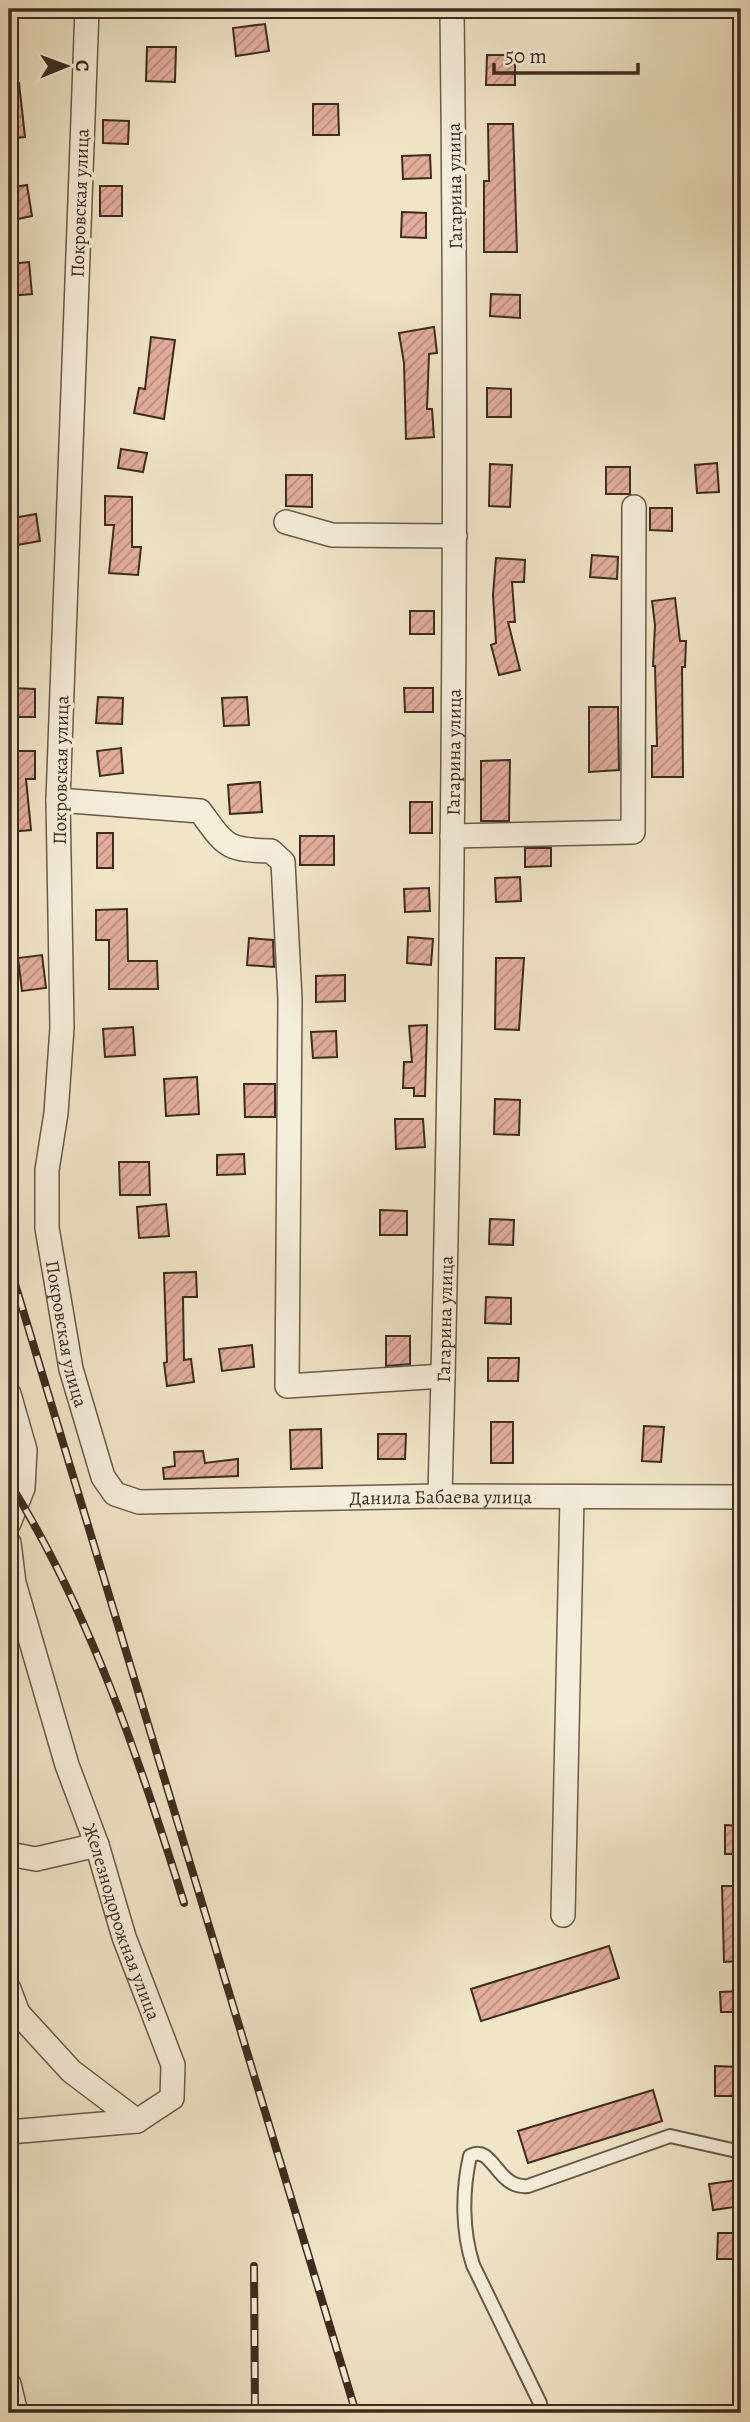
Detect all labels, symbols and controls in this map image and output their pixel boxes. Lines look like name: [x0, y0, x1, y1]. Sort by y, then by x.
north arrow: [32, 32, 102, 102]
scale bar: [494, 32, 638, 76]
text: 50 m: [505, 42, 547, 70]
text: С: [69, 60, 95, 72]
street label: Гагарина улица: [441, 122, 469, 250]
street label: Покровская улица: [64, 128, 96, 278]
street label: Гагарина улица: [441, 688, 468, 816]
street label: Покровская улица: [47, 695, 75, 845]
street label: Гагарина улица: [431, 1255, 460, 1383]
street label: Покровская улица: [39, 1258, 94, 1411]
street label: Данила Бабаева улица: [349, 1484, 532, 1512]
street label: Железнодорожная улица: [76, 1820, 167, 2024]

